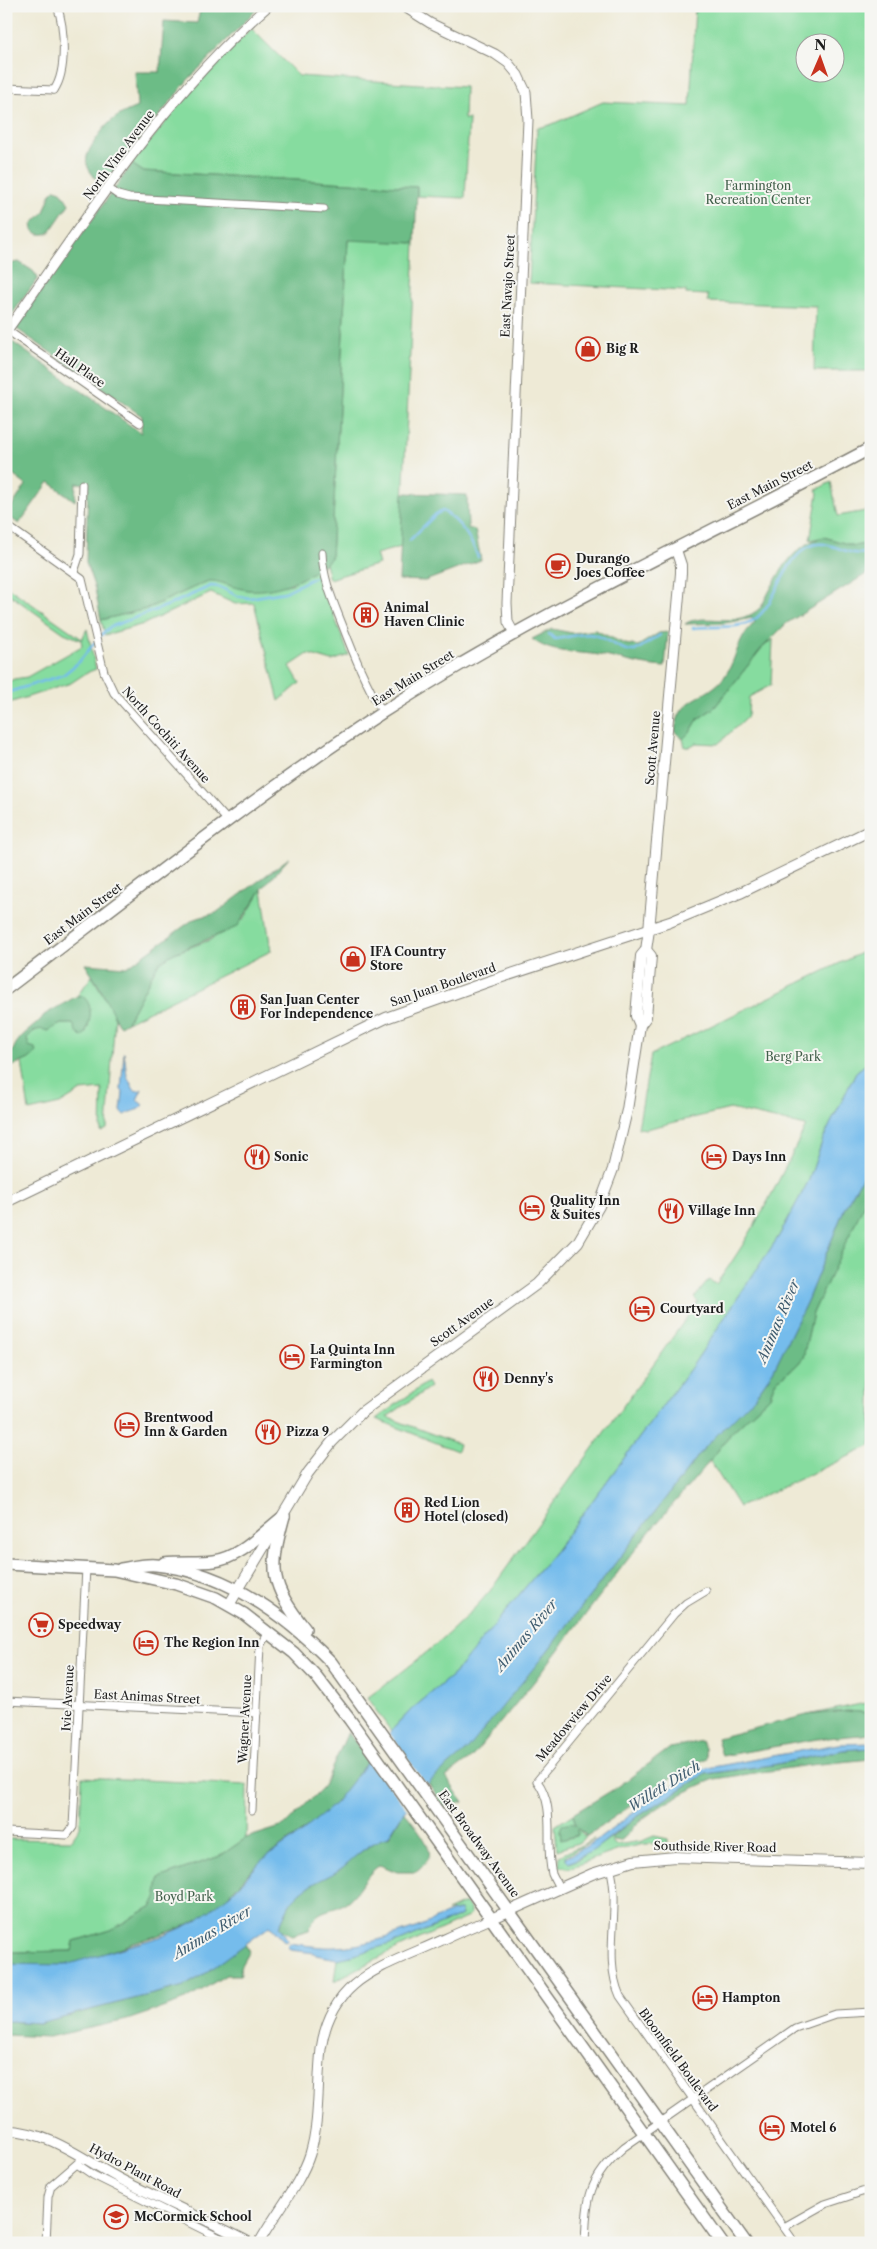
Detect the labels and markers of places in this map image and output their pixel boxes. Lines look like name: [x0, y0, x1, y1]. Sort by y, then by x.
shop icon: Big R: [575, 336, 601, 362]
place label: Big R: [606, 341, 639, 356]
place label: Durango Joes Coffee: [574, 551, 645, 580]
cafe icon: Durango Joes Coffee: [545, 553, 571, 579]
place label: Animal Haven Clinic: [383, 600, 465, 629]
building icon: Animal Haven Clinic: [353, 602, 379, 628]
place label: IFA Country Store: [370, 944, 446, 973]
shop icon: IFA Country Store: [340, 946, 366, 972]
place label: San Juan Center For Independence: [260, 992, 373, 1021]
building icon: San Juan Center For Independence: [230, 994, 256, 1020]
restaurant icon: Sonic: [244, 1144, 270, 1170]
hotel icon: Days Inn: [701, 1144, 727, 1170]
place label: Sonic: [274, 1149, 309, 1164]
place label: Days Inn: [732, 1149, 787, 1164]
place label: Quality Inn & Suites: [550, 1193, 621, 1222]
hotel icon: Quality Inn & Suites: [519, 1195, 545, 1221]
restaurant icon: Village Inn: [658, 1198, 684, 1224]
place label: Village Inn: [687, 1203, 756, 1218]
hotel icon: Courtyard: [629, 1296, 655, 1322]
place label: Courtyard: [660, 1301, 724, 1316]
place label: La Quinta Inn Farmington: [310, 1342, 396, 1371]
hotel icon: La Quinta Inn Farmington: [279, 1344, 305, 1370]
restaurant icon: Denny's: [473, 1366, 499, 1392]
place label: Denny's: [504, 1371, 554, 1386]
place label: Brentwood Inn & Garden: [144, 1410, 228, 1439]
hotel icon: Brentwood Inn & Garden: [114, 1412, 140, 1438]
restaurant icon: Pizza 9: [255, 1419, 281, 1445]
place label: Pizza 9: [286, 1424, 329, 1439]
place label: Red Lion Hotel (closed): [424, 1495, 508, 1524]
building icon: Red Lion Hotel (closed): [394, 1497, 420, 1523]
supermarket icon: Speedway: [28, 1612, 54, 1638]
place label: Speedway: [58, 1617, 122, 1632]
hotel icon: The Region Inn: [133, 1630, 159, 1656]
place label: The Region Inn: [164, 1635, 260, 1650]
hotel icon: Hampton: [692, 1985, 718, 2011]
place label: Hampton: [722, 1990, 781, 2005]
hotel icon: Motel 6: [759, 2115, 785, 2141]
place label: Motel 6: [790, 2120, 837, 2135]
school or university icon: McCormick School: [103, 2204, 129, 2230]
place label: McCormick School: [134, 2209, 252, 2224]

